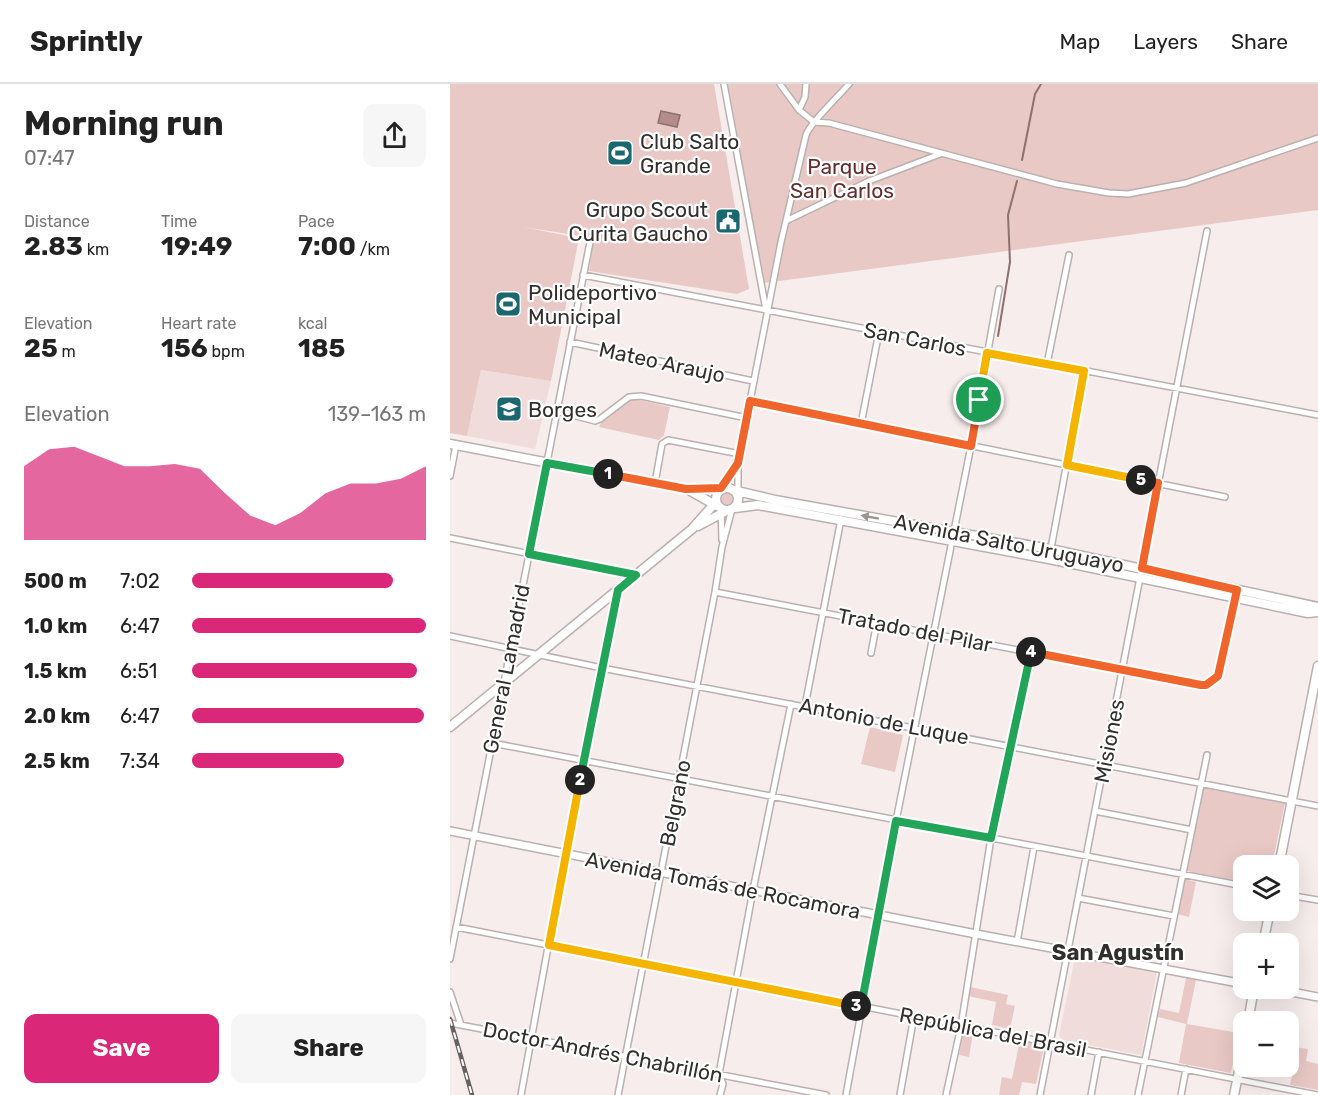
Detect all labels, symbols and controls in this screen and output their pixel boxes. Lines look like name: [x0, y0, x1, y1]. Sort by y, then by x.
text: Sprintly: [30, 25, 143, 58]
text: Map: [1059, 29, 1100, 54]
text: Layers: [1133, 29, 1198, 54]
text: Share: [1231, 29, 1288, 54]
text: Morning run: [24, 104, 224, 143]
button: share: [363, 104, 426, 167]
place label: Club Salto Grande: [640, 129, 739, 178]
sports icon: Club Salto Grande: [605, 138, 635, 168]
text: 07:47: [24, 146, 74, 170]
park label: Parque San Carlos: [790, 154, 894, 203]
place label: Grupo Scout Curita Gaucho: [568, 197, 708, 246]
public building icon: Grupo Scout Curita Gaucho: [713, 206, 743, 236]
text: Distance: [24, 212, 90, 231]
text: Time: [161, 212, 197, 231]
text: Pace: [298, 212, 335, 231]
text: 2.83: [24, 231, 83, 262]
text: 19:49: [161, 231, 233, 262]
text: 7:00: [298, 231, 356, 262]
text: km: [83, 240, 109, 259]
text: /km: [356, 240, 390, 259]
place label: Polideportivo Municipal: [528, 280, 657, 329]
sports icon: Polideportivo Municipal: [493, 289, 523, 319]
text: Elevation: [24, 314, 93, 333]
text: Heart rate: [161, 314, 236, 333]
text: kcal: [298, 314, 327, 333]
street label: San Carlos: [862, 317, 968, 361]
text: 25: [24, 333, 58, 364]
text: 156: [161, 333, 208, 364]
text: 185: [298, 333, 345, 364]
street label: Mateo Araujo: [597, 336, 727, 388]
text: m: [58, 342, 76, 361]
text: bpm: [208, 342, 245, 361]
pin: [953, 374, 1004, 425]
icon: arrive: [962, 383, 995, 416]
school or university icon: Borges: [494, 394, 524, 424]
place label: Borges: [528, 397, 597, 422]
text: Elevation: [24, 402, 110, 426]
text: 139–163 m: [328, 402, 426, 426]
pin: 1: [593, 459, 623, 489]
text: 1: [604, 464, 612, 483]
pin: 5: [1126, 465, 1156, 495]
text: 5: [1136, 470, 1146, 489]
street label: Avenida Salto Uruguayo: [892, 508, 1126, 578]
one-way arrow: [860, 512, 879, 521]
text: 500 m: [24, 569, 87, 593]
text: 7:02: [120, 569, 160, 593]
street label: General Lamadrid: [477, 582, 535, 756]
street label: Tratado del Pilar: [836, 603, 994, 657]
text: 1.0 km: [24, 614, 87, 638]
text: 6:47: [120, 614, 160, 638]
pin: 4: [1016, 637, 1046, 667]
text: 4: [1026, 642, 1036, 661]
text: 1.5 km: [24, 659, 87, 683]
text: 6:51: [120, 659, 157, 683]
street label: Antonio de Luque: [797, 692, 971, 750]
street label: Misiones: [1089, 697, 1129, 785]
text: 2.0 km: [24, 704, 90, 728]
text: 6:47: [120, 704, 160, 728]
text: 2.5 km: [24, 749, 90, 773]
text: 7:34: [120, 749, 160, 773]
street label: Belgrano: [654, 758, 696, 848]
pin: 2: [565, 765, 595, 795]
text: 2: [575, 770, 585, 789]
street label: Avenida Tomás de Rocamora: [583, 846, 863, 924]
map controls: [1233, 855, 1299, 1077]
button: layers: [1233, 855, 1299, 921]
button: +: [1233, 933, 1299, 999]
district label: San Agustín: [1052, 939, 1184, 966]
pin: 3: [841, 991, 871, 1021]
text: 3: [851, 996, 861, 1015]
street label: República del Brasil: [897, 1002, 1089, 1062]
button: −: [1233, 1011, 1299, 1077]
button: Save: [24, 1014, 219, 1083]
button: Share: [231, 1014, 426, 1083]
street label: Doctor Andrés Chabrillón: [481, 1016, 725, 1088]

